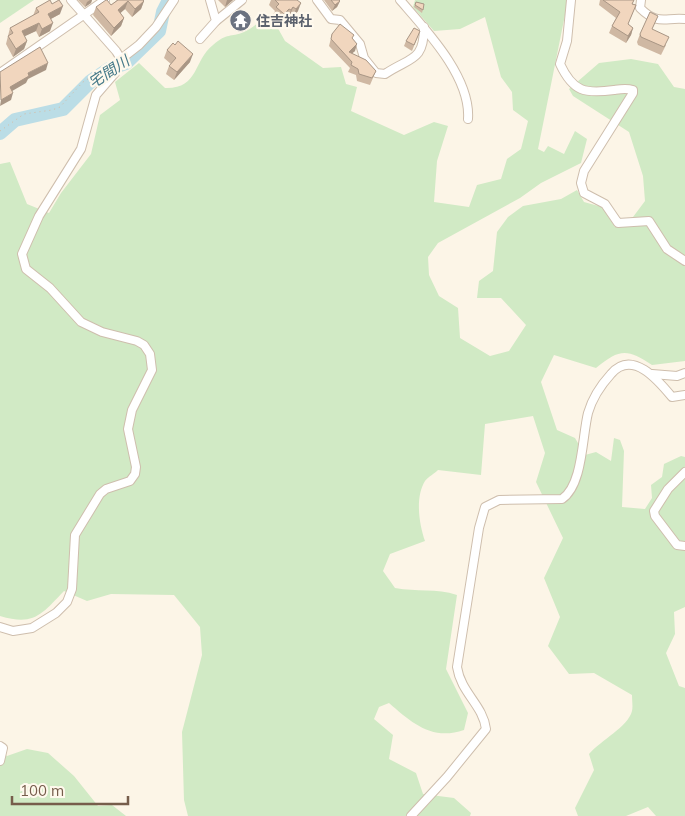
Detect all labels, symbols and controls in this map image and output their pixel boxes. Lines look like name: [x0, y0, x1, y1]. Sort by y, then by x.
temple icon: 住吉神社: [228, 9, 252, 33]
place label: 住吉神社: [256, 12, 312, 30]
water label: 宅間川: [85, 50, 134, 92]
scale bar: [12, 774, 129, 806]
text: 100 m: [20, 781, 64, 800]

